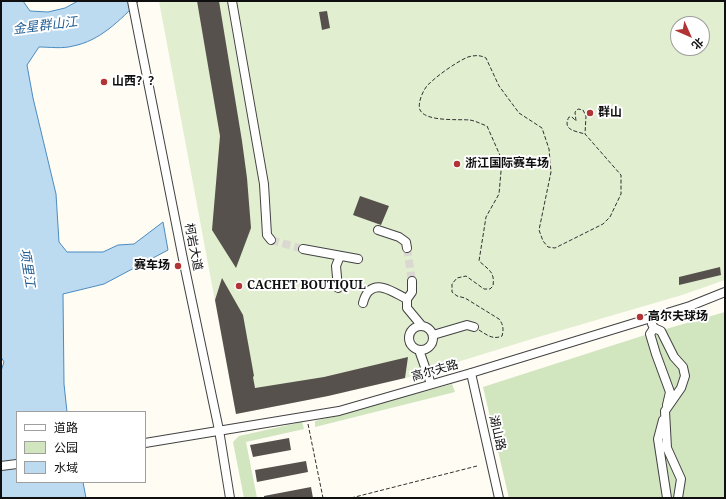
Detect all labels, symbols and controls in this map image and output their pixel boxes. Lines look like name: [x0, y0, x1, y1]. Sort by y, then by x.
water label: 金星群山江: [12, 14, 78, 38]
north arrow: [670, 16, 710, 56]
text: 北: [689, 35, 707, 53]
place label: 山西？？: [112, 75, 160, 89]
marker: 山西？？: [99, 77, 109, 87]
place label: 群山: [598, 106, 622, 120]
marker: 群山: [585, 108, 595, 118]
place label: 浙江国际赛车场: [465, 157, 549, 171]
marker: 浙江国际赛车场: [452, 159, 462, 169]
street label: 柯岩大道: [181, 222, 205, 272]
water label: 项里江: [16, 248, 38, 288]
place label: 赛车场: [134, 259, 170, 273]
marker: 赛车场: [173, 261, 183, 271]
place label: CACHET BOUTIQUL: [247, 279, 366, 293]
marker: CACHET BOUTIQUL: [234, 281, 244, 291]
place label: 高尔夫球场: [648, 310, 708, 324]
marker: 高尔夫球场: [635, 312, 645, 322]
street label: 高尔夫路: [410, 357, 460, 385]
legend: [16, 411, 146, 483]
street label: 湖山路: [486, 414, 508, 452]
text: 道路: [54, 419, 78, 436]
text: 公园: [54, 439, 78, 456]
text: 水域: [54, 459, 78, 476]

